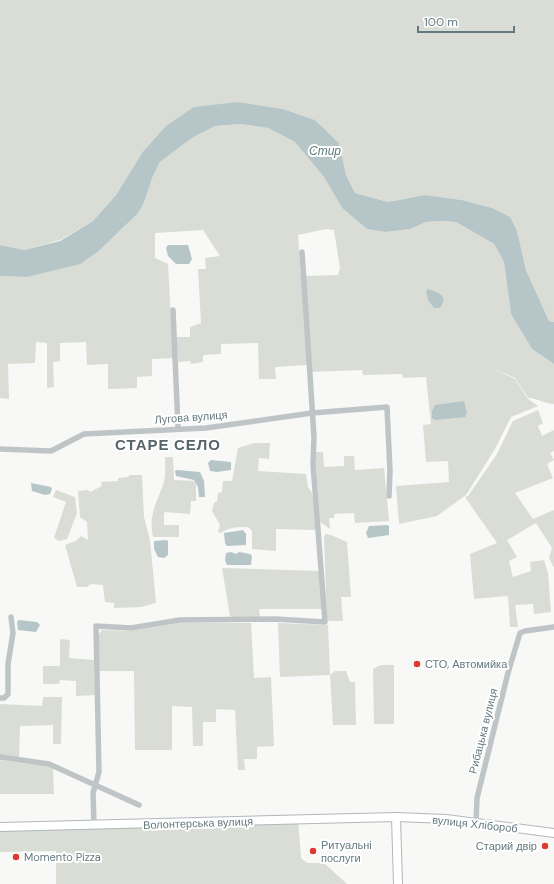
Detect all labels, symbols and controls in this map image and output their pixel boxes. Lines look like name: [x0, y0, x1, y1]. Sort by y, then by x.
scale bar: [418, 8, 514, 34]
text: 100 m: [424, 14, 458, 30]
water label: Стир: [309, 143, 341, 159]
street label: Лугова вулиця: [154, 407, 228, 427]
district label: СТАРЕ СЕЛО: [115, 435, 221, 455]
place label: СТО, Автомийка: [425, 657, 508, 671]
marker: СТО, Автомийка: [412, 659, 422, 669]
street label: Рибацька вулиця: [466, 687, 500, 775]
street label: вулиця Хлібороб: [432, 813, 518, 835]
street label: Волонтерська вулиця: [143, 814, 253, 832]
place label: Ритуальні послуги: [321, 838, 372, 865]
place label: Старий двір: [476, 839, 537, 853]
marker: Старий двір: [540, 841, 550, 851]
marker: Ритуальні послуги: [308, 846, 318, 856]
place label: Momento Pizza: [24, 850, 101, 864]
marker: Momento Pizza: [11, 852, 21, 862]

